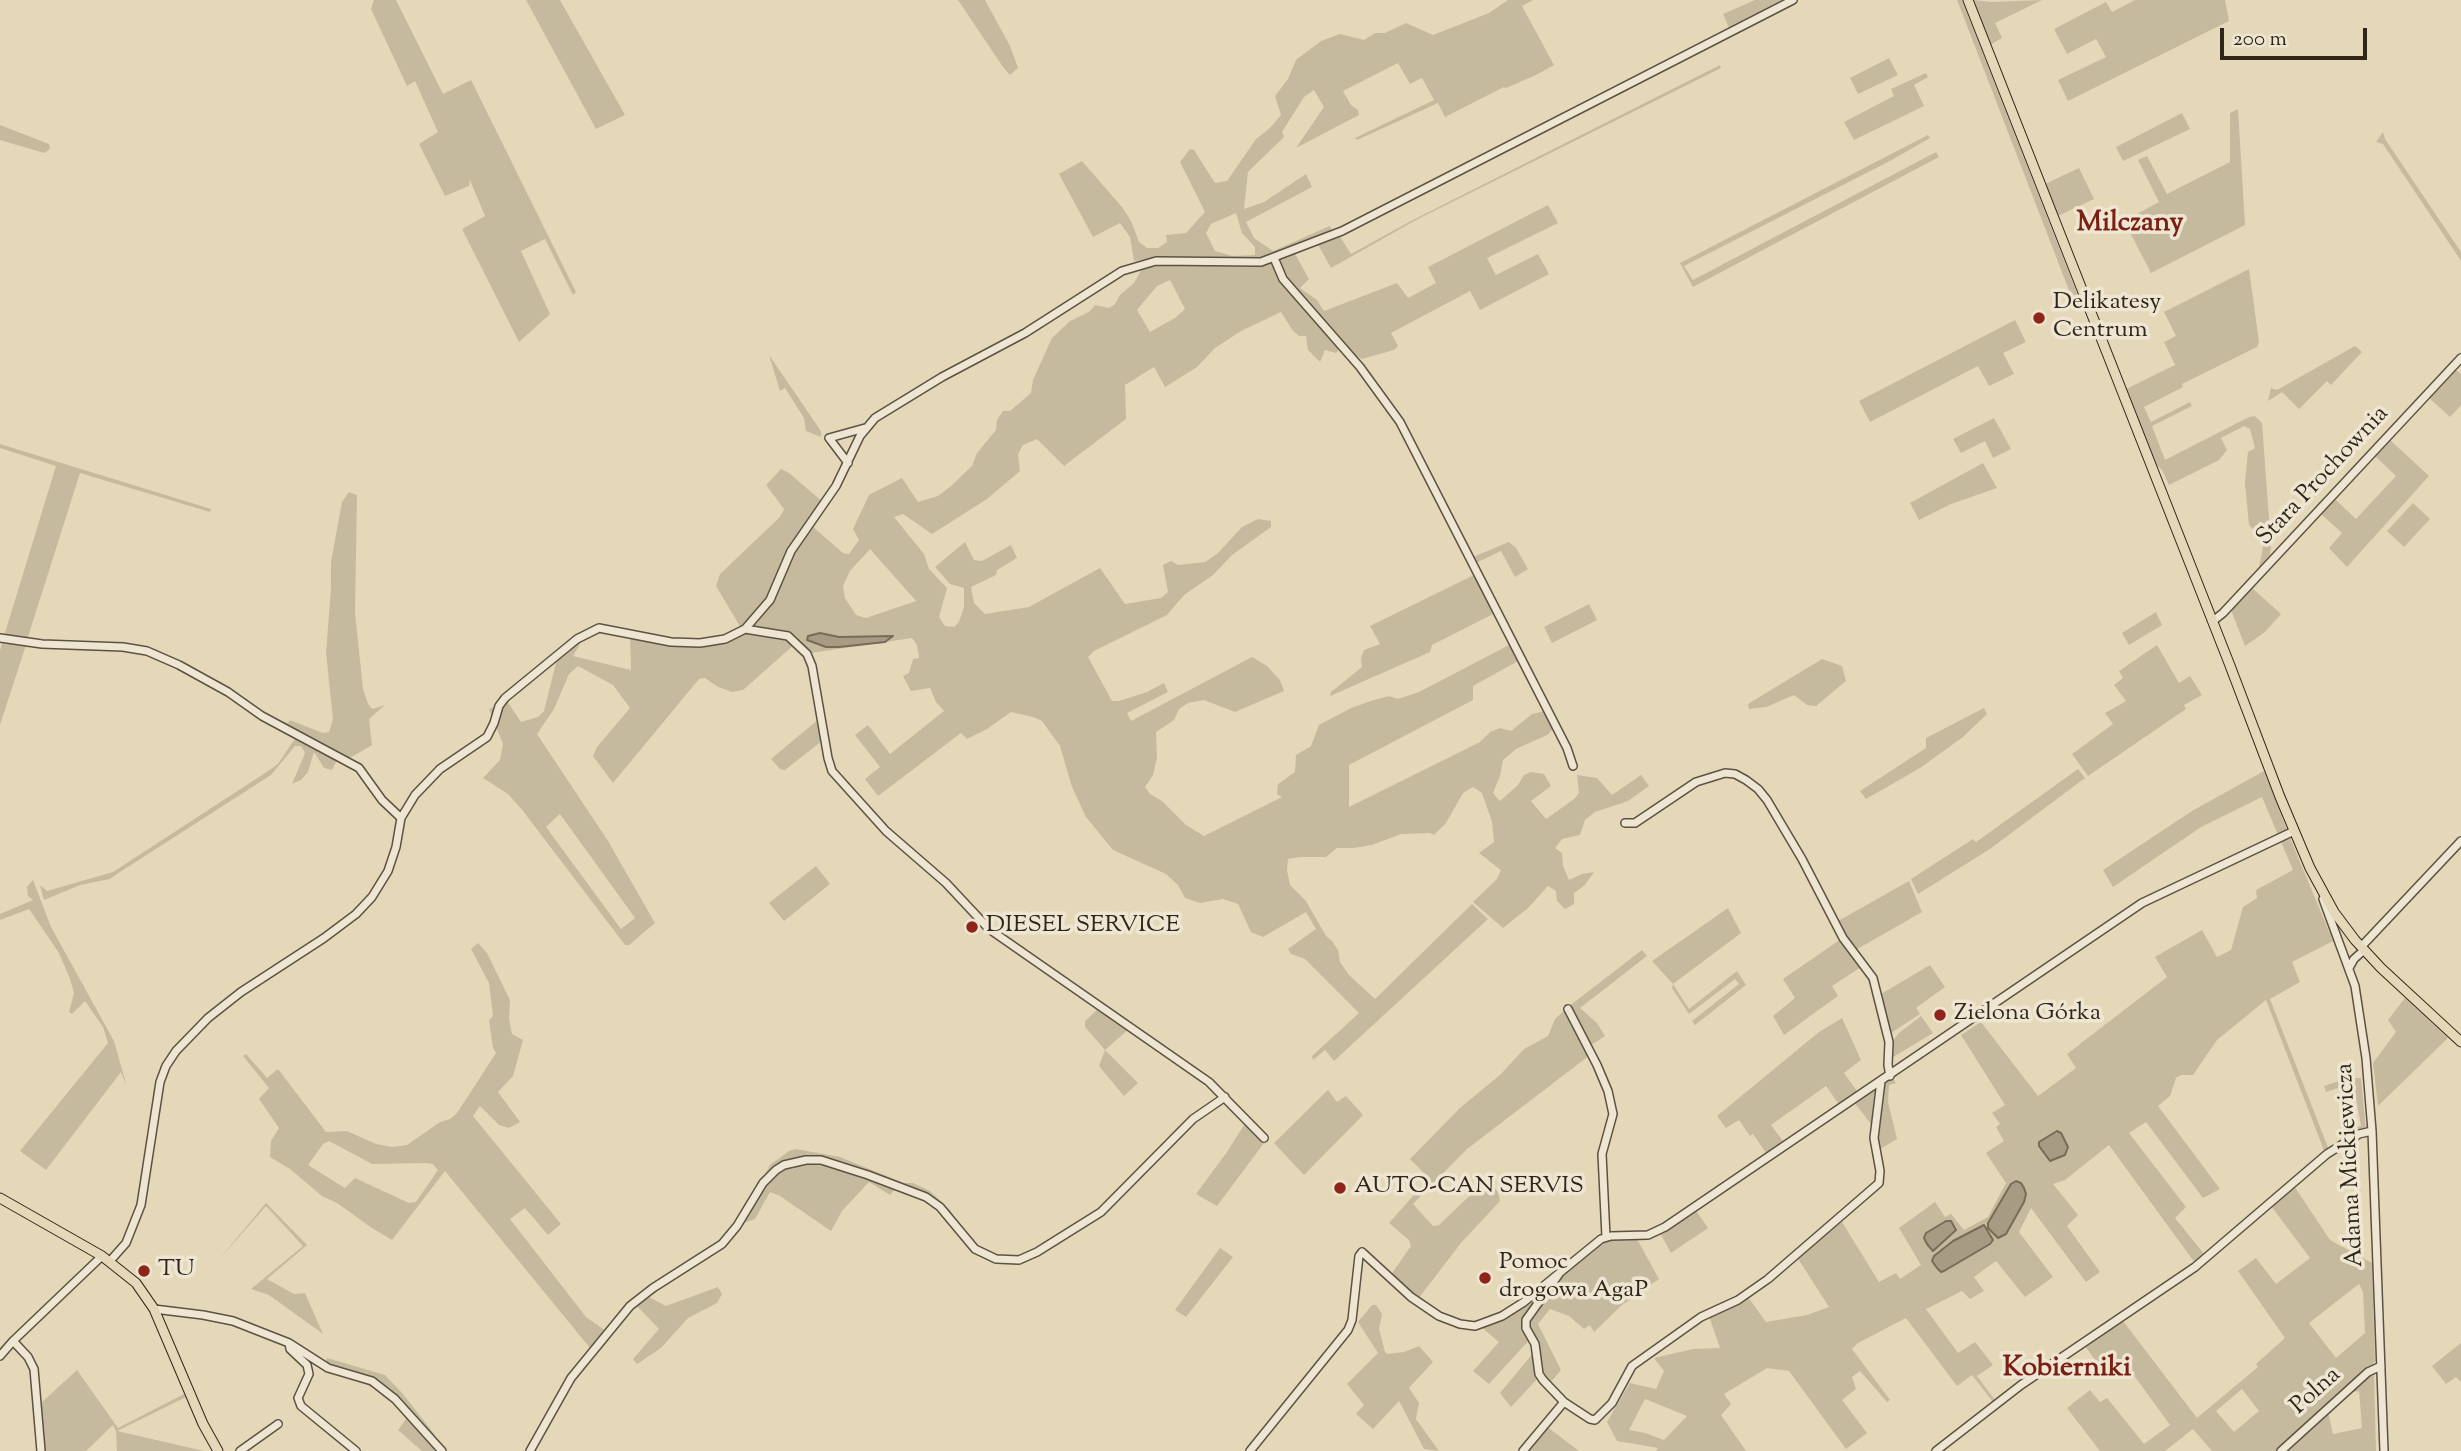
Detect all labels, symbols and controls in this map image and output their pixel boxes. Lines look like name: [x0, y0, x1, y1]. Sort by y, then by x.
scale bar: [2223, 14, 2370, 58]
text: 200 m: [2233, 25, 2287, 55]
district label: Milczany: [2076, 208, 2184, 242]
place label: Delikatesy Centrum: [2053, 290, 2161, 346]
marker: Delikatesy Centrum: [2031, 310, 2047, 326]
street label: Stara Prochownia: [2252, 401, 2396, 553]
place label: DIESEL SERVICE: [986, 913, 1180, 941]
marker: DIESEL SERVICE: [964, 919, 980, 935]
place label: Zielona Górka: [1954, 1001, 2101, 1029]
marker: Zielona Górka: [1932, 1007, 1948, 1023]
street label: Adama Mickiewicza: [2332, 1062, 2372, 1268]
place label: AUTO-CAN SERVIS: [1354, 1174, 1584, 1202]
marker: AUTO-CAN SERVIS: [1332, 1180, 1348, 1196]
place label: Pomoc drogowa AgaP: [1499, 1250, 1648, 1306]
place label: TU: [158, 1257, 194, 1285]
marker: TU: [136, 1263, 152, 1279]
marker: Pomoc drogowa AgaP: [1477, 1270, 1493, 1286]
district label: Kobierniki: [2003, 1353, 2131, 1387]
street label: Polna: [2286, 1362, 2348, 1422]

